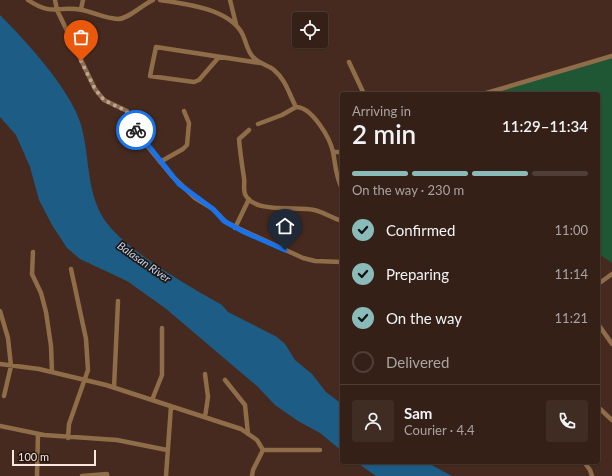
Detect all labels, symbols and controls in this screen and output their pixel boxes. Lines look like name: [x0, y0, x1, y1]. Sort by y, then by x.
map controls: [292, 12, 328, 48]
button: locate: [292, 12, 328, 48]
pin: [64, 20, 98, 61]
icon: bag: [70, 26, 92, 48]
text: Arriving in: [352, 103, 411, 119]
courier: [116, 110, 156, 150]
text: 11:29–11:34: [502, 117, 588, 135]
text: 2 min: [352, 118, 416, 150]
icon: bike: [125, 119, 147, 141]
text: On the way · 230 m: [352, 182, 464, 198]
pin: [268, 209, 302, 250]
icon: home: [274, 215, 296, 237]
icon: check: [352, 219, 374, 241]
text: Confirmed: [386, 221, 455, 239]
text: 11:00: [555, 222, 588, 238]
water label: Balasan River: [115, 239, 173, 285]
icon: check: [352, 263, 374, 285]
text: Preparing: [386, 265, 449, 283]
text: 11:14: [555, 266, 588, 282]
icon: check: [352, 307, 374, 329]
text: On the way: [386, 309, 462, 327]
text: 11:21: [555, 310, 588, 326]
text: Delivered: [386, 353, 449, 371]
button: person: [352, 400, 394, 442]
button: phone: [546, 400, 588, 442]
text: Sam: [404, 404, 432, 422]
text: Courier · 4.4: [404, 422, 475, 438]
scale bar: [12, 448, 96, 467]
text: 100 m: [18, 450, 49, 463]

